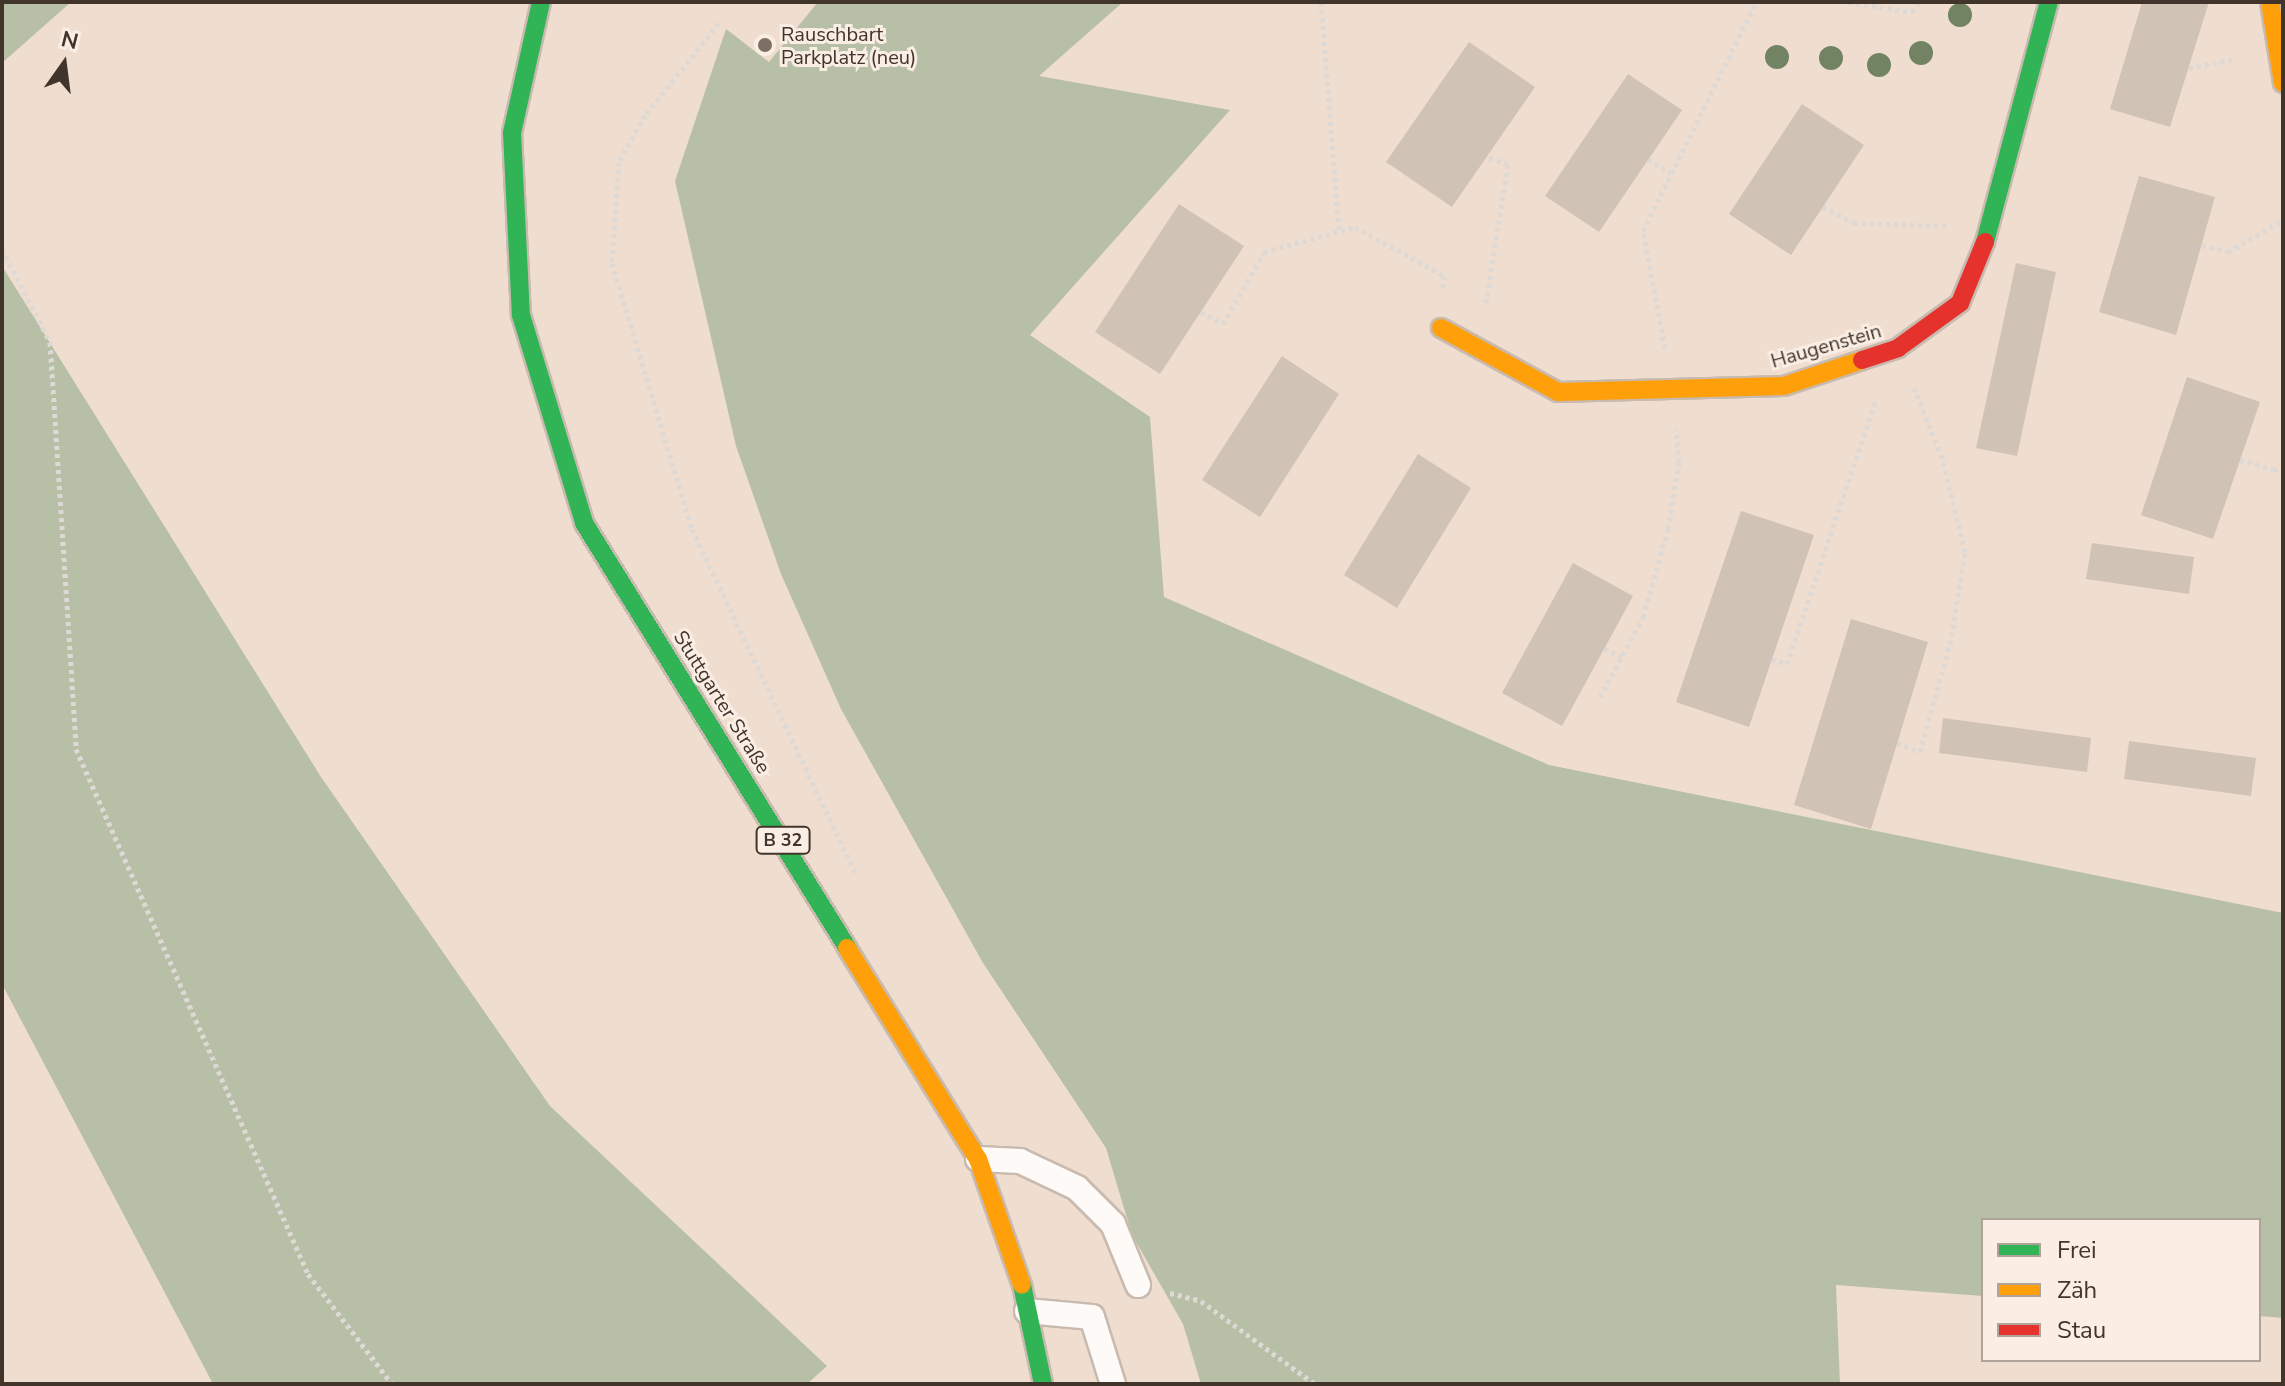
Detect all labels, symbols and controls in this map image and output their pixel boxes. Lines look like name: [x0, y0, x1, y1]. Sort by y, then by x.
place label: Rauschbart Parkplatz (neu): [781, 22, 916, 69]
north arrow: [24, 24, 104, 104]
text: N: [58, 24, 81, 57]
marker: Rauschbart Parkplatz (neu): [756, 36, 774, 54]
street label: Haugenstein: [1768, 319, 1884, 373]
street label: Stuttgarter Straße: [668, 626, 776, 778]
road number: B 32: [755, 826, 811, 854]
legend: [1981, 1218, 2261, 1362]
text: Frei: [2057, 1234, 2097, 1266]
text: Zäh: [2057, 1274, 2097, 1306]
text: Stau: [2057, 1314, 2106, 1346]

